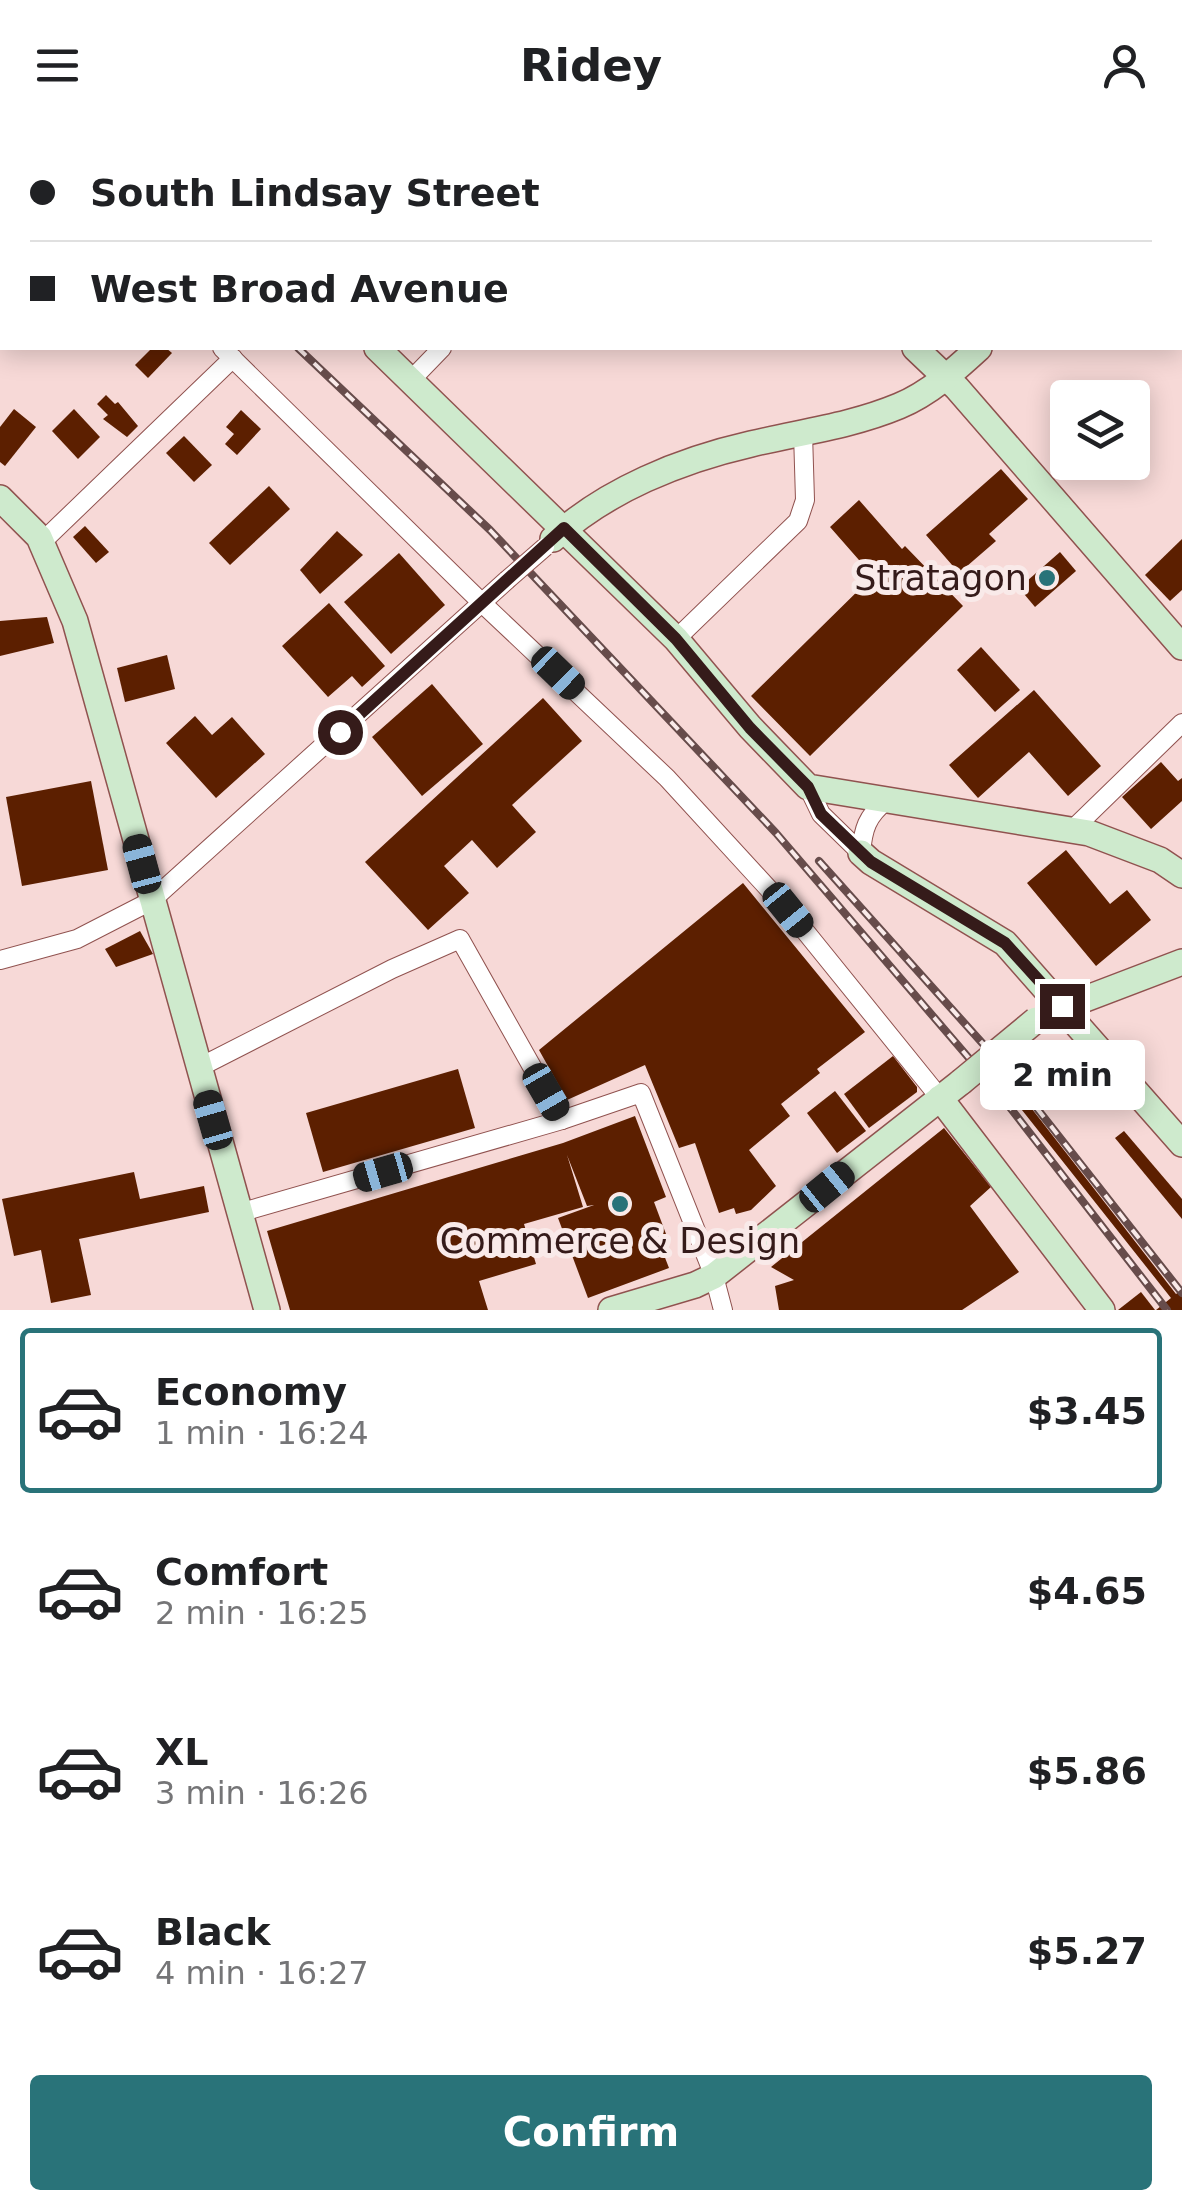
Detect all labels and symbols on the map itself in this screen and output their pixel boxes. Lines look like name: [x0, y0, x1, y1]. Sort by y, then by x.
place label: Stratagon: [854, 558, 1027, 598]
marker: Stratagon: [1036, 567, 1058, 589]
car: [526, 641, 590, 705]
route start: [318, 710, 363, 755]
car: [120, 831, 164, 897]
car: [757, 877, 819, 943]
route end: [1040, 984, 1085, 1029]
callout: 2 min: [980, 1041, 1144, 1111]
car: [518, 1059, 574, 1125]
car: [190, 1087, 236, 1153]
car: [350, 1149, 416, 1195]
car: [794, 1156, 860, 1218]
marker: Commerce & Design: [609, 1193, 631, 1215]
place label: Commerce & Design: [440, 1221, 800, 1261]

